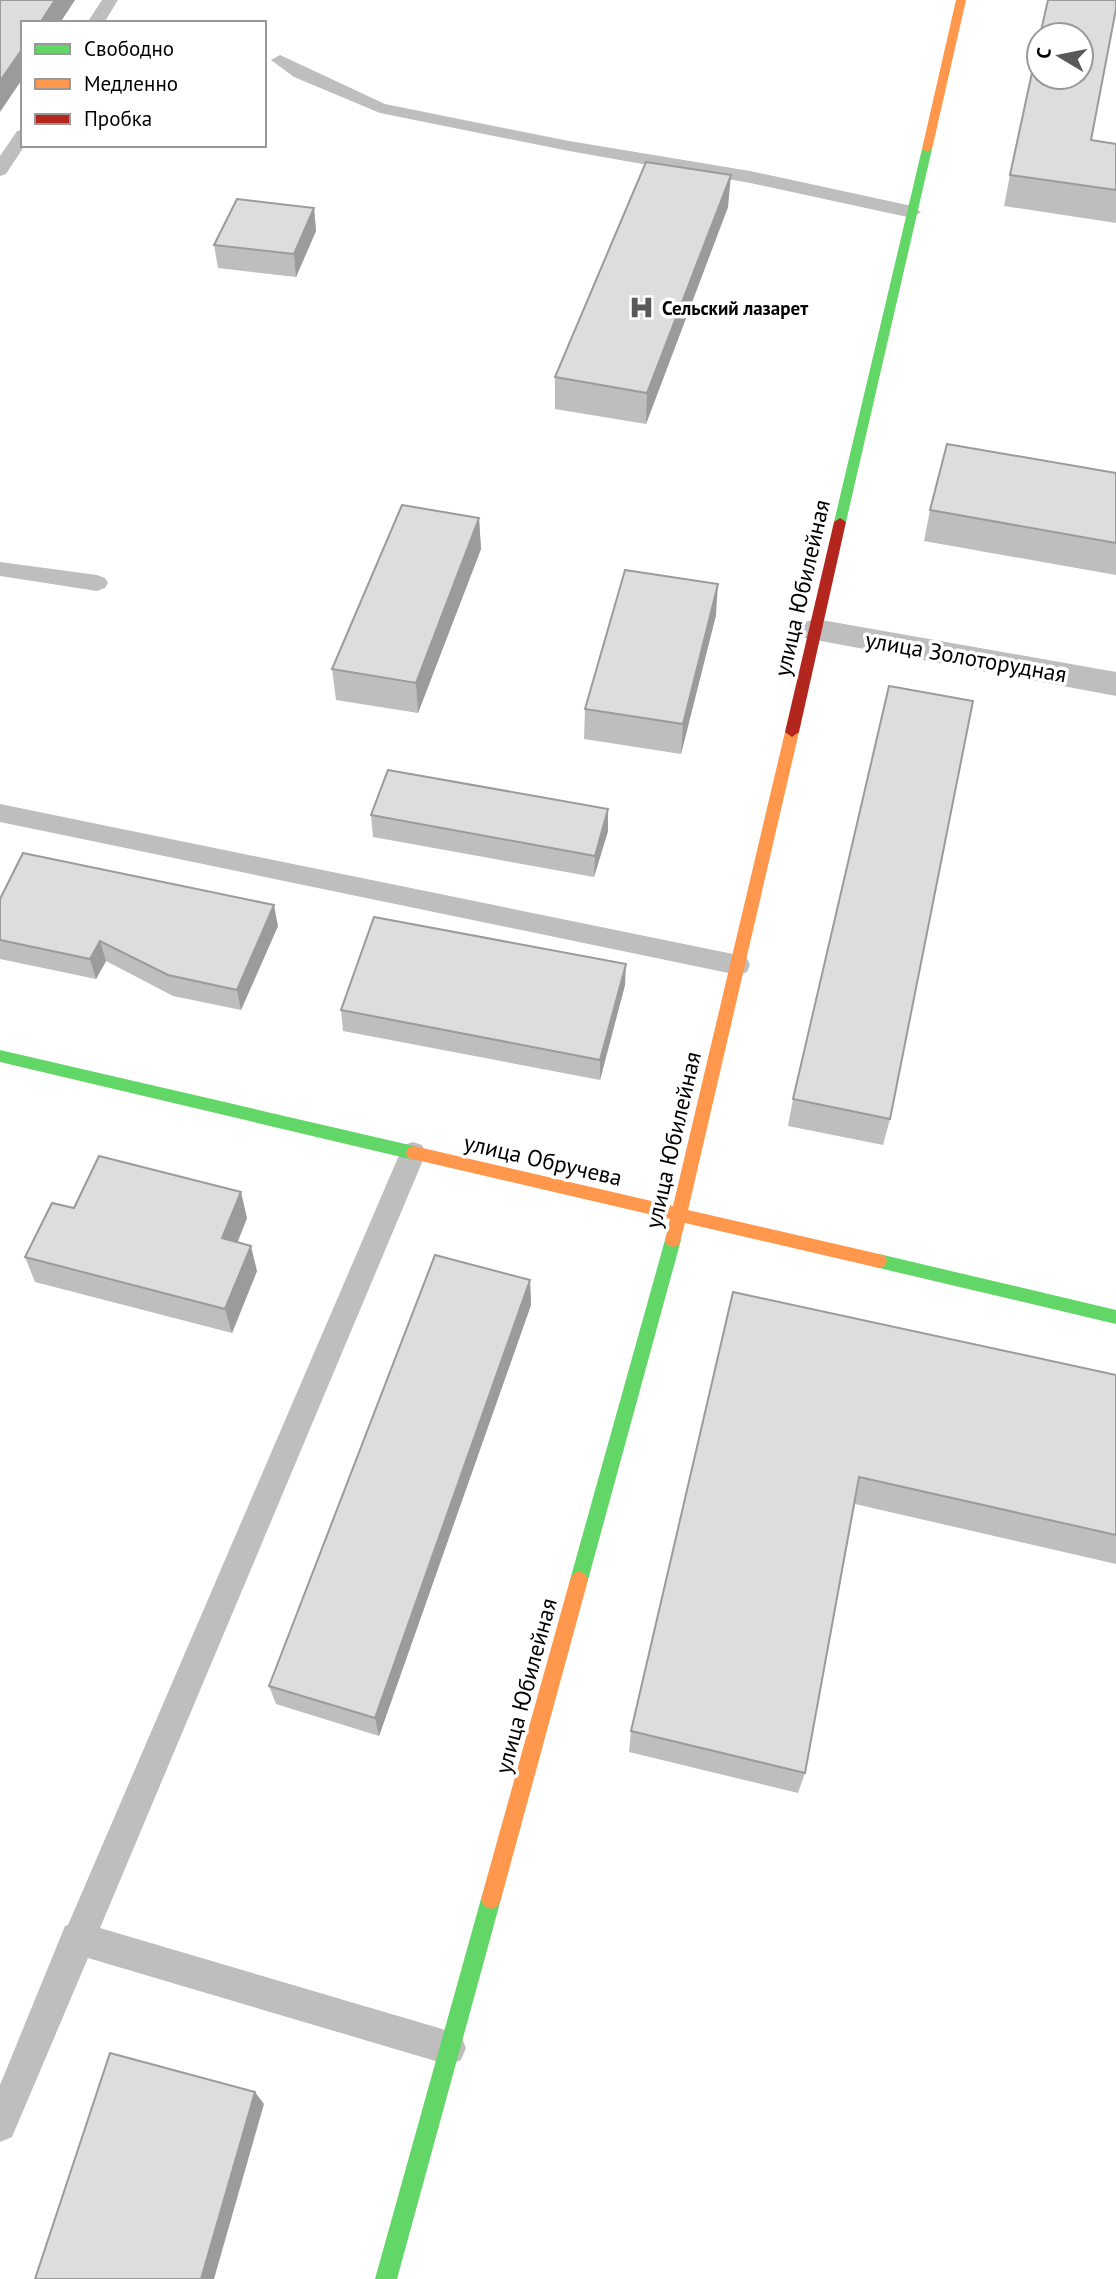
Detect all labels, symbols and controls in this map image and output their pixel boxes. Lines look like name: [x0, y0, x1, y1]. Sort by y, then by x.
legend: [21, 21, 266, 147]
north arrow: [1025, 21, 1095, 91]
text: Свободно: [84, 35, 174, 62]
text: С: [1031, 45, 1056, 60]
text: Медленно: [84, 70, 178, 97]
text: Пробка: [84, 105, 152, 132]
hospital icon: Сельский лазарет: [628, 294, 656, 322]
place label: Сельский лазарет: [662, 296, 808, 320]
street label: улица Юбилейная: [767, 497, 836, 679]
street label: улица Золоторудная: [863, 625, 1069, 688]
street label: улица Юбилейная: [638, 1049, 707, 1231]
street label: улица Обручева: [461, 1127, 625, 1192]
street label: улица Юбилейная: [488, 1595, 563, 1777]

